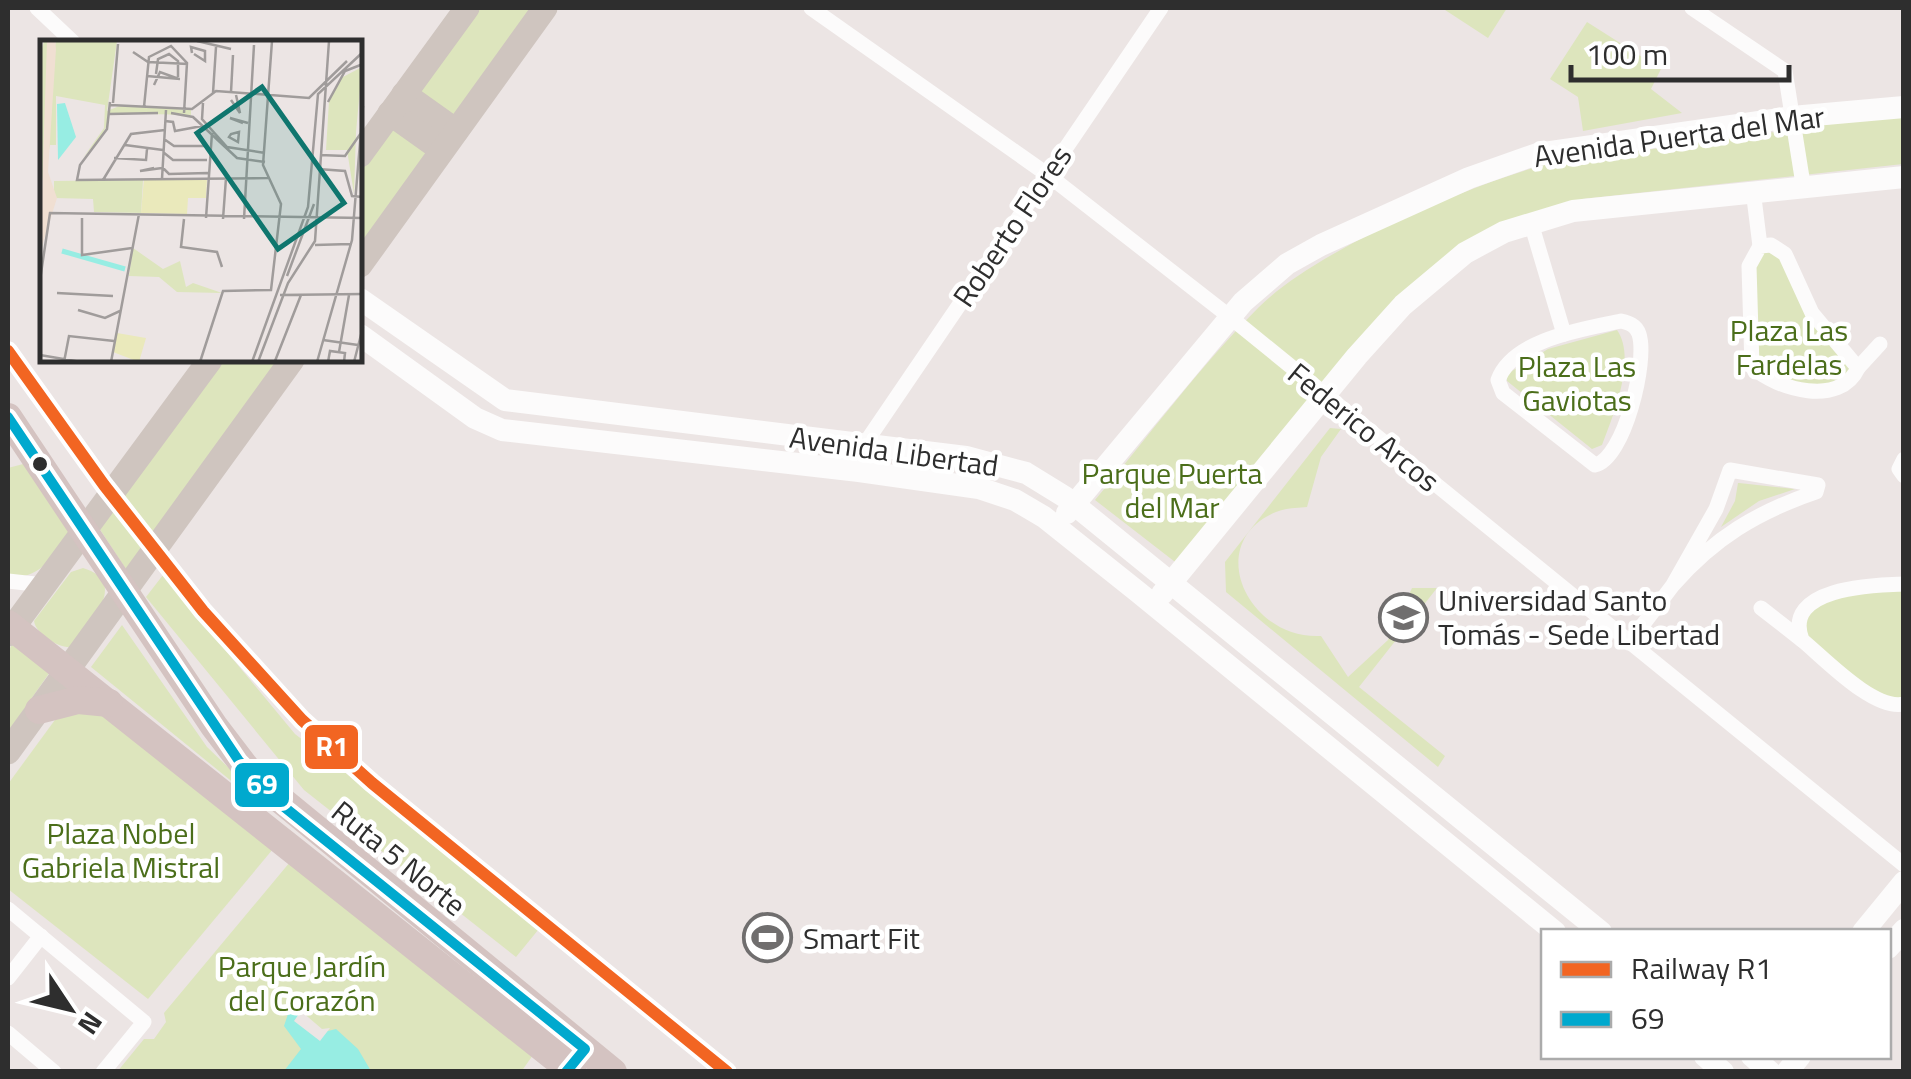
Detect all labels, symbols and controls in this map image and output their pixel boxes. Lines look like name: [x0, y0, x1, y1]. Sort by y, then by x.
scale bar: [1571, 20, 1788, 82]
text: 100 m: [1586, 31, 1668, 77]
inset map: [40, 40, 362, 362]
street label: Avenida Puerta del Mar: [1531, 93, 1827, 179]
street label: Roberto Flores: [941, 136, 1083, 316]
park label: Plaza Las Fardelas: [1730, 307, 1848, 387]
park label: Plaza Las Gaviotas: [1518, 343, 1636, 423]
street label: Federico Arcos: [1278, 351, 1450, 503]
street label: Avenida Libertad: [787, 414, 1001, 488]
park label: Parque Puerta del Mar: [1082, 450, 1262, 530]
unlabelled marker: [30, 454, 50, 474]
place label: Universidad Santo Tomás - Sede Libertad: [1438, 577, 1720, 657]
school or university icon: Universidad Santo Tomás - Sede Libertad: [1377, 591, 1429, 643]
line badge: R1: [303, 723, 360, 771]
text: R1: [315, 724, 349, 767]
line badge: 69: [233, 761, 291, 809]
text: 69: [246, 762, 278, 805]
street label: Ruta 5 Norte: [322, 789, 476, 927]
park label: Plaza Nobel Gabriela Mistral: [22, 810, 220, 890]
sports icon: Smart Fit: [742, 912, 794, 964]
place label: Smart Fit: [803, 915, 920, 961]
legend: [1541, 929, 1891, 1059]
park label: Parque Jardín del Corazón: [218, 943, 386, 1023]
text: Railway R1: [1631, 945, 1772, 991]
north arrow: [20, 959, 120, 1059]
text: 69: [1631, 995, 1665, 1041]
text: N: [68, 1003, 114, 1044]

